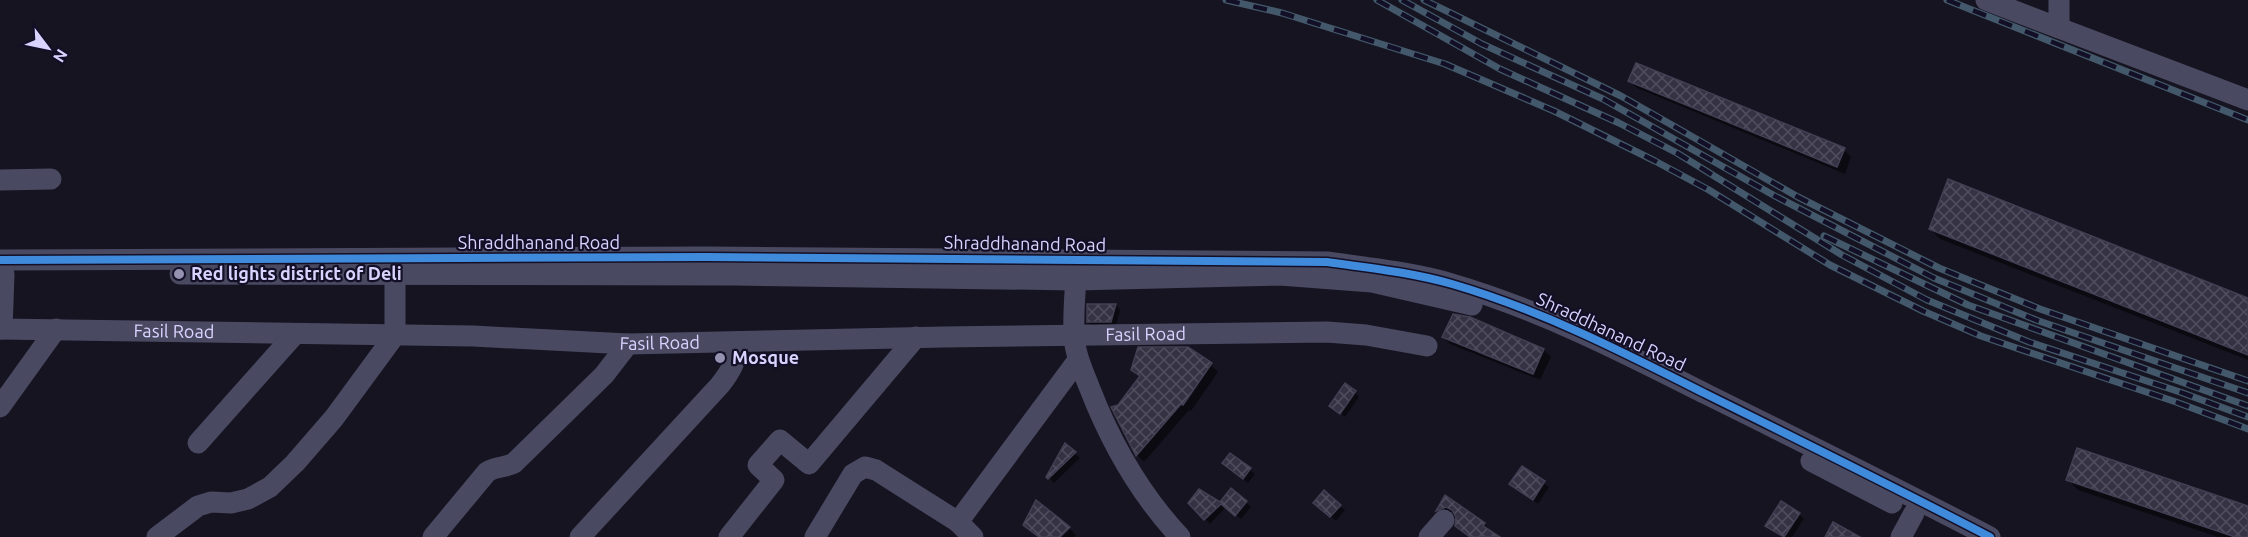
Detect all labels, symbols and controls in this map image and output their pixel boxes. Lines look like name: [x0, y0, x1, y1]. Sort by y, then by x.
north arrow: [18, 18, 78, 78]
text: N: [50, 46, 72, 66]
street label: Shraddhanand Road: [458, 232, 620, 252]
street label: Shraddhanand Road: [944, 232, 1106, 254]
place label: Red lights district of Deli: [191, 263, 402, 283]
marker: Red lights district of Deli: [172, 267, 186, 281]
street label: Shraddhanand Road: [1534, 288, 1689, 374]
street label: Fasil Road: [134, 320, 214, 341]
street label: Fasil Road: [1105, 323, 1186, 344]
street label: Fasil Road: [619, 331, 700, 353]
place label: Mosque: [732, 347, 799, 367]
marker: Mosque: [713, 351, 727, 365]

